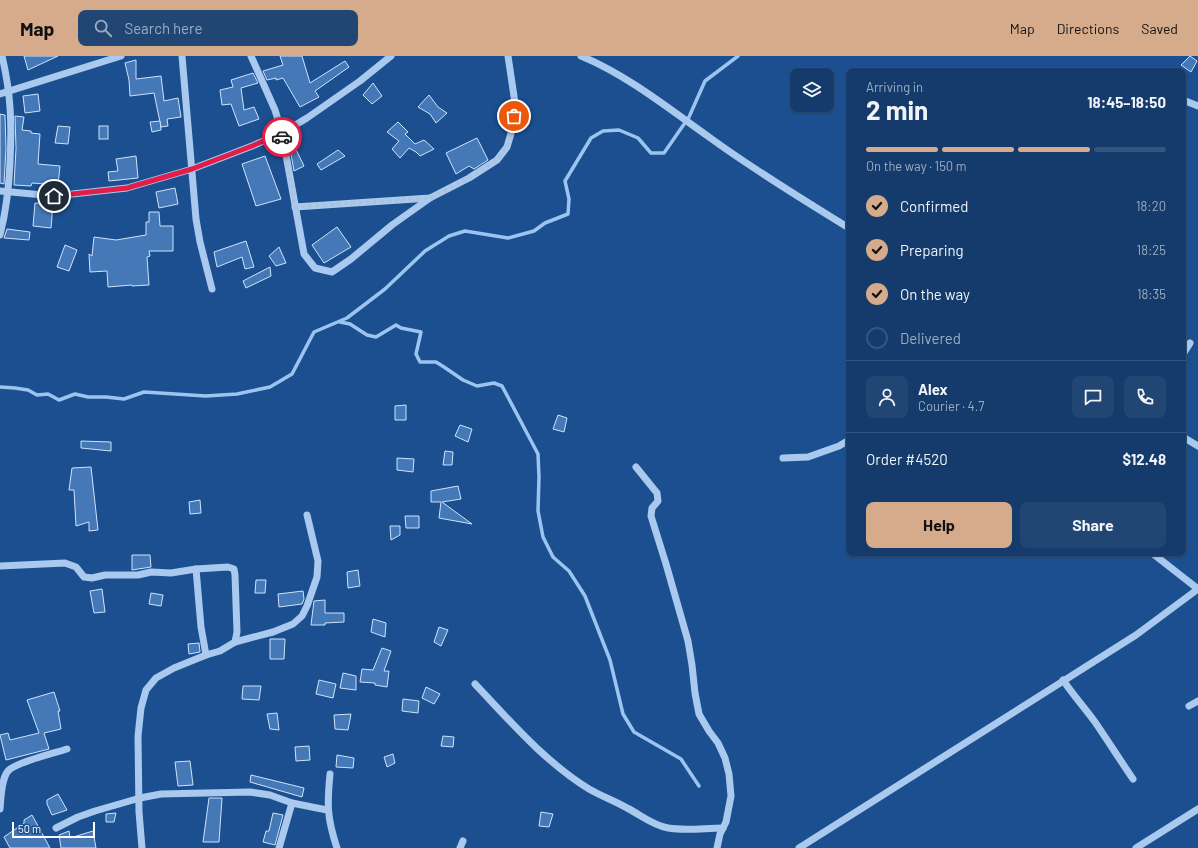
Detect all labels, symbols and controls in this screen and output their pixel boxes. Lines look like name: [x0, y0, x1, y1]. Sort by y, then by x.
search box: [78, 10, 358, 46]
text: Map: [20, 17, 54, 40]
icon: search: [92, 17, 114, 39]
text: Search here: [124, 19, 202, 37]
text: Map: [1010, 20, 1035, 37]
text: Directions: [1057, 20, 1119, 37]
text: Saved: [1141, 20, 1178, 37]
map controls: [790, 68, 834, 112]
button: layers: [790, 68, 834, 112]
text: Arriving in: [866, 79, 923, 95]
text: 18:45–18:50: [1087, 93, 1166, 111]
text: 2 min: [866, 94, 928, 125]
pin: [497, 99, 531, 133]
icon: bag: [503, 105, 525, 127]
courier: [262, 117, 302, 157]
icon: car: [271, 126, 293, 148]
text: On the way · 150 m: [866, 158, 967, 174]
pin: [37, 179, 71, 213]
icon: home: [43, 185, 65, 207]
icon: check: [866, 195, 888, 217]
text: Confirmed: [900, 197, 968, 215]
text: 18:20: [1136, 198, 1166, 214]
icon: check: [866, 239, 888, 261]
text: Preparing: [900, 241, 964, 259]
text: 18:25: [1137, 242, 1166, 258]
icon: check: [866, 283, 888, 305]
text: On the way: [900, 285, 970, 303]
text: 18:35: [1137, 286, 1166, 302]
text: Delivered: [900, 329, 961, 347]
button: person: [866, 376, 908, 418]
button: chat: [1072, 376, 1114, 418]
button: phone: [1124, 376, 1166, 418]
text: Alex: [918, 380, 948, 398]
text: Courier · 4.7: [918, 398, 985, 414]
text: Order #4520: [866, 450, 948, 468]
text: $12.48: [1122, 450, 1166, 468]
button: Help: [866, 502, 1012, 548]
button: Share: [1020, 502, 1166, 548]
scale bar: [12, 820, 95, 839]
text: 50 m: [18, 822, 41, 835]

